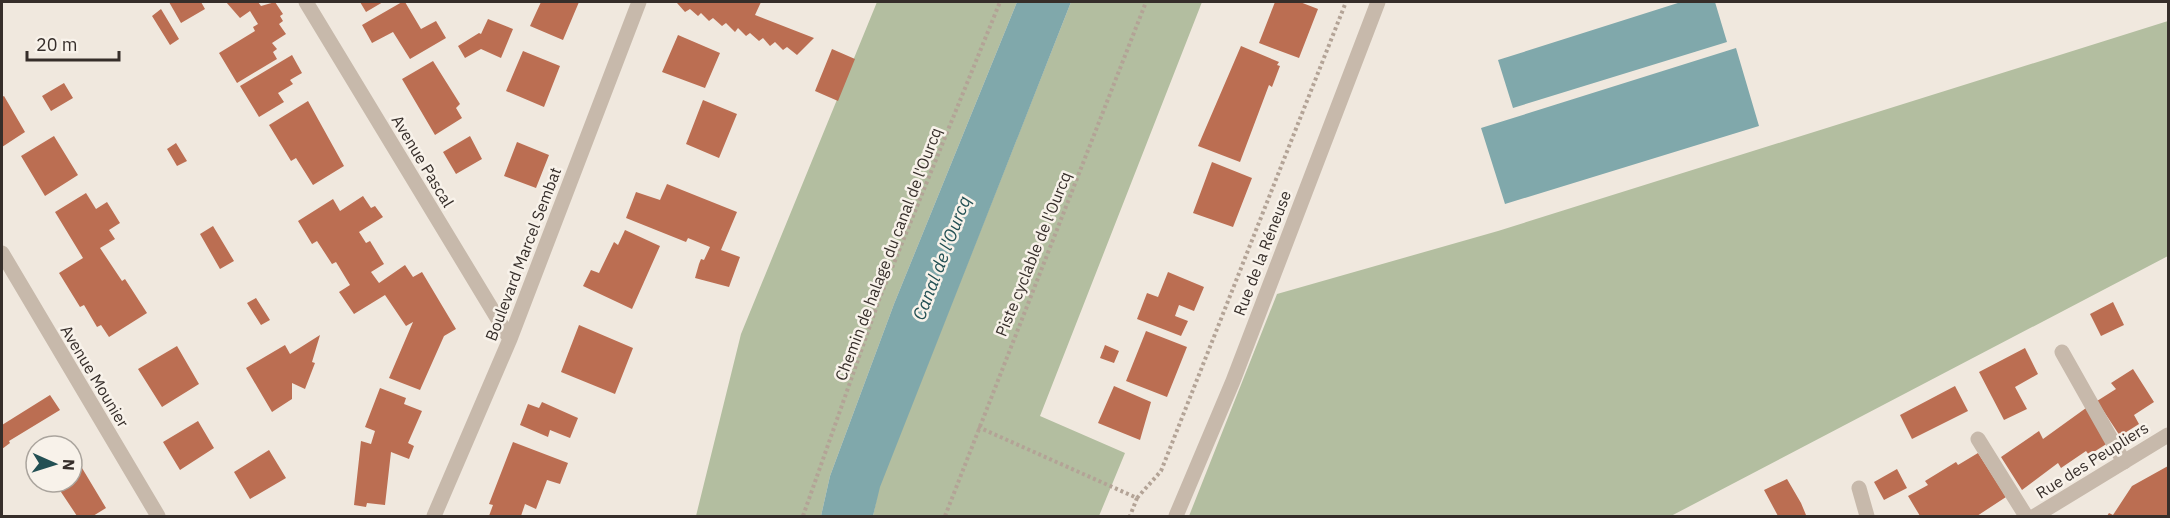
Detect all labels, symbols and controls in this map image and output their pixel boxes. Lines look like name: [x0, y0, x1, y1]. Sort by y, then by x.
scale bar: [27, 24, 118, 62]
text: 20 m: [36, 33, 78, 56]
street label: Avenue Pascal: [388, 111, 458, 211]
street label: Chemin de halage du canal de l'Ourcq: [830, 124, 946, 384]
street label: Boulevard Marcel Sembat: [481, 164, 565, 344]
street label: Piste cyclable de l'Ourcq: [991, 169, 1075, 339]
street label: Rue de la Réneuse: [1229, 187, 1295, 319]
water label: Canal de l'Ourcq: [907, 192, 976, 323]
street label: Avenue Mounier: [57, 321, 134, 431]
street label: Rue des Peupliers: [2032, 417, 2152, 503]
north arrow: [24, 434, 84, 494]
text: N: [59, 458, 79, 471]

